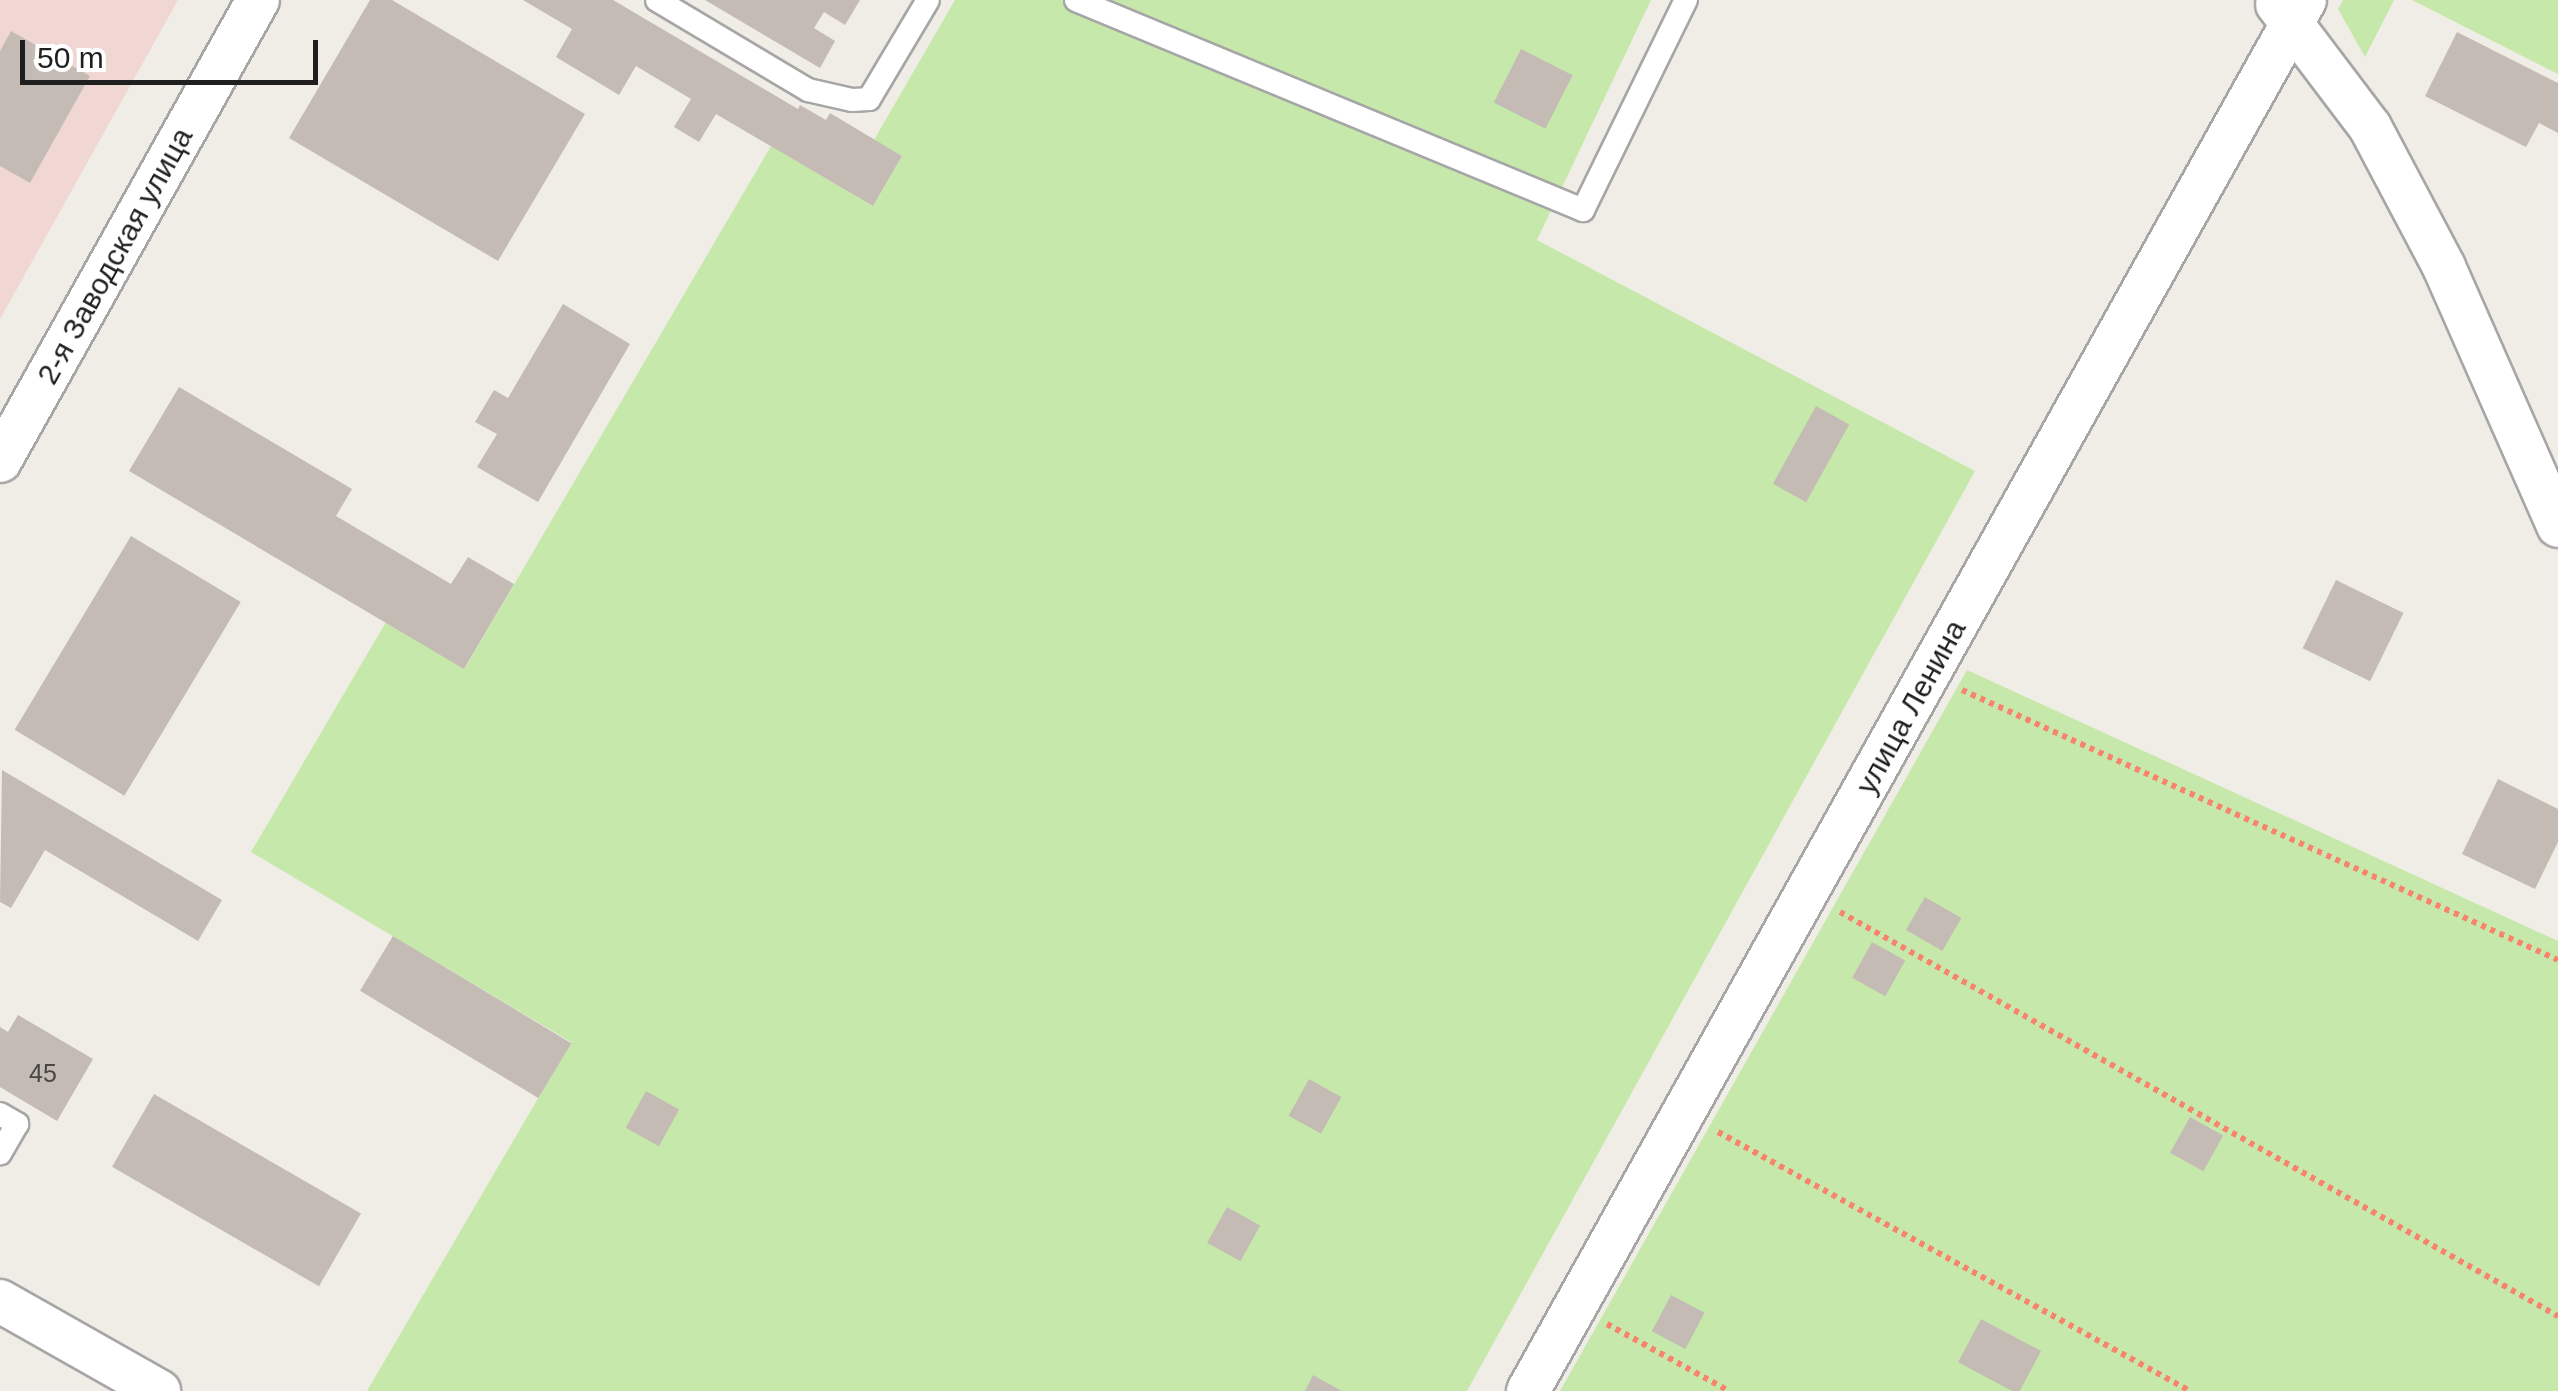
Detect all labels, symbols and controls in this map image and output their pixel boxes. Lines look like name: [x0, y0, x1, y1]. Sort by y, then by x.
scale bar: [25, 20, 322, 82]
text: 50 m: [37, 41, 104, 74]
street label: 2-я Заводская улица: [30, 121, 200, 391]
street label: улица Ленина: [1848, 614, 1974, 800]
house number: 45: [29, 1058, 57, 1088]

